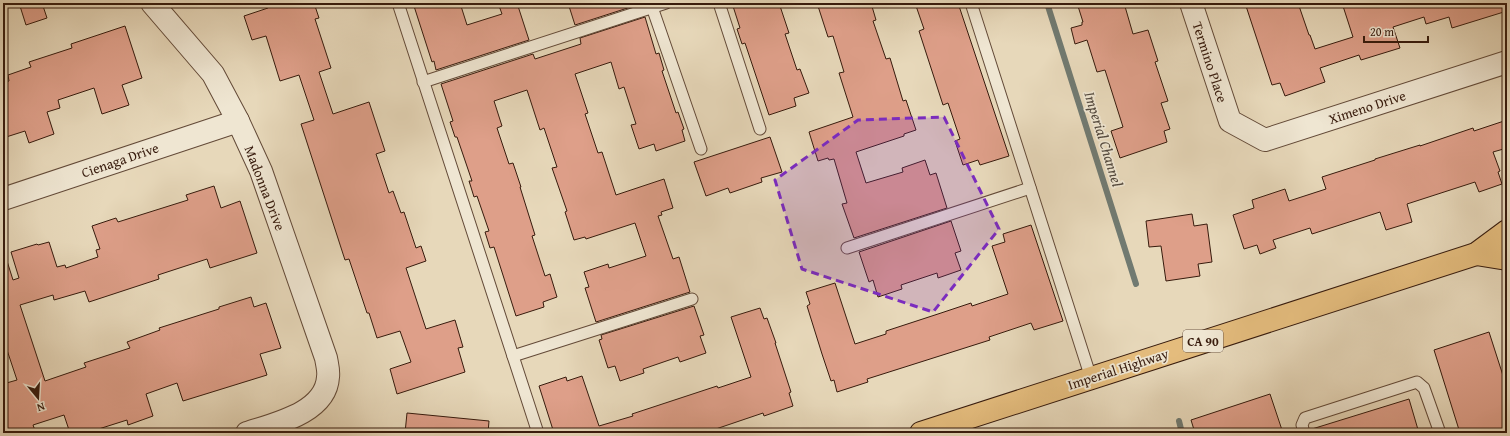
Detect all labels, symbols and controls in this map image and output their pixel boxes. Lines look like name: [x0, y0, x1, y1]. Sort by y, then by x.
scale bar: [1364, 18, 1428, 44]
street label: Termino Place: [1188, 19, 1233, 105]
text: 20 m: [1370, 23, 1394, 40]
street label: Ximeno Drive: [1326, 85, 1409, 129]
water label: Imperial Channel: [1080, 89, 1129, 189]
street label: Cienaga Drive: [79, 137, 162, 183]
street label: Madonna Drive: [240, 143, 291, 234]
road number: CA 90: [1183, 330, 1223, 352]
street label: Imperial Highway: [1065, 343, 1171, 395]
north arrow: [18, 378, 58, 418]
text: N: [35, 399, 47, 416]

